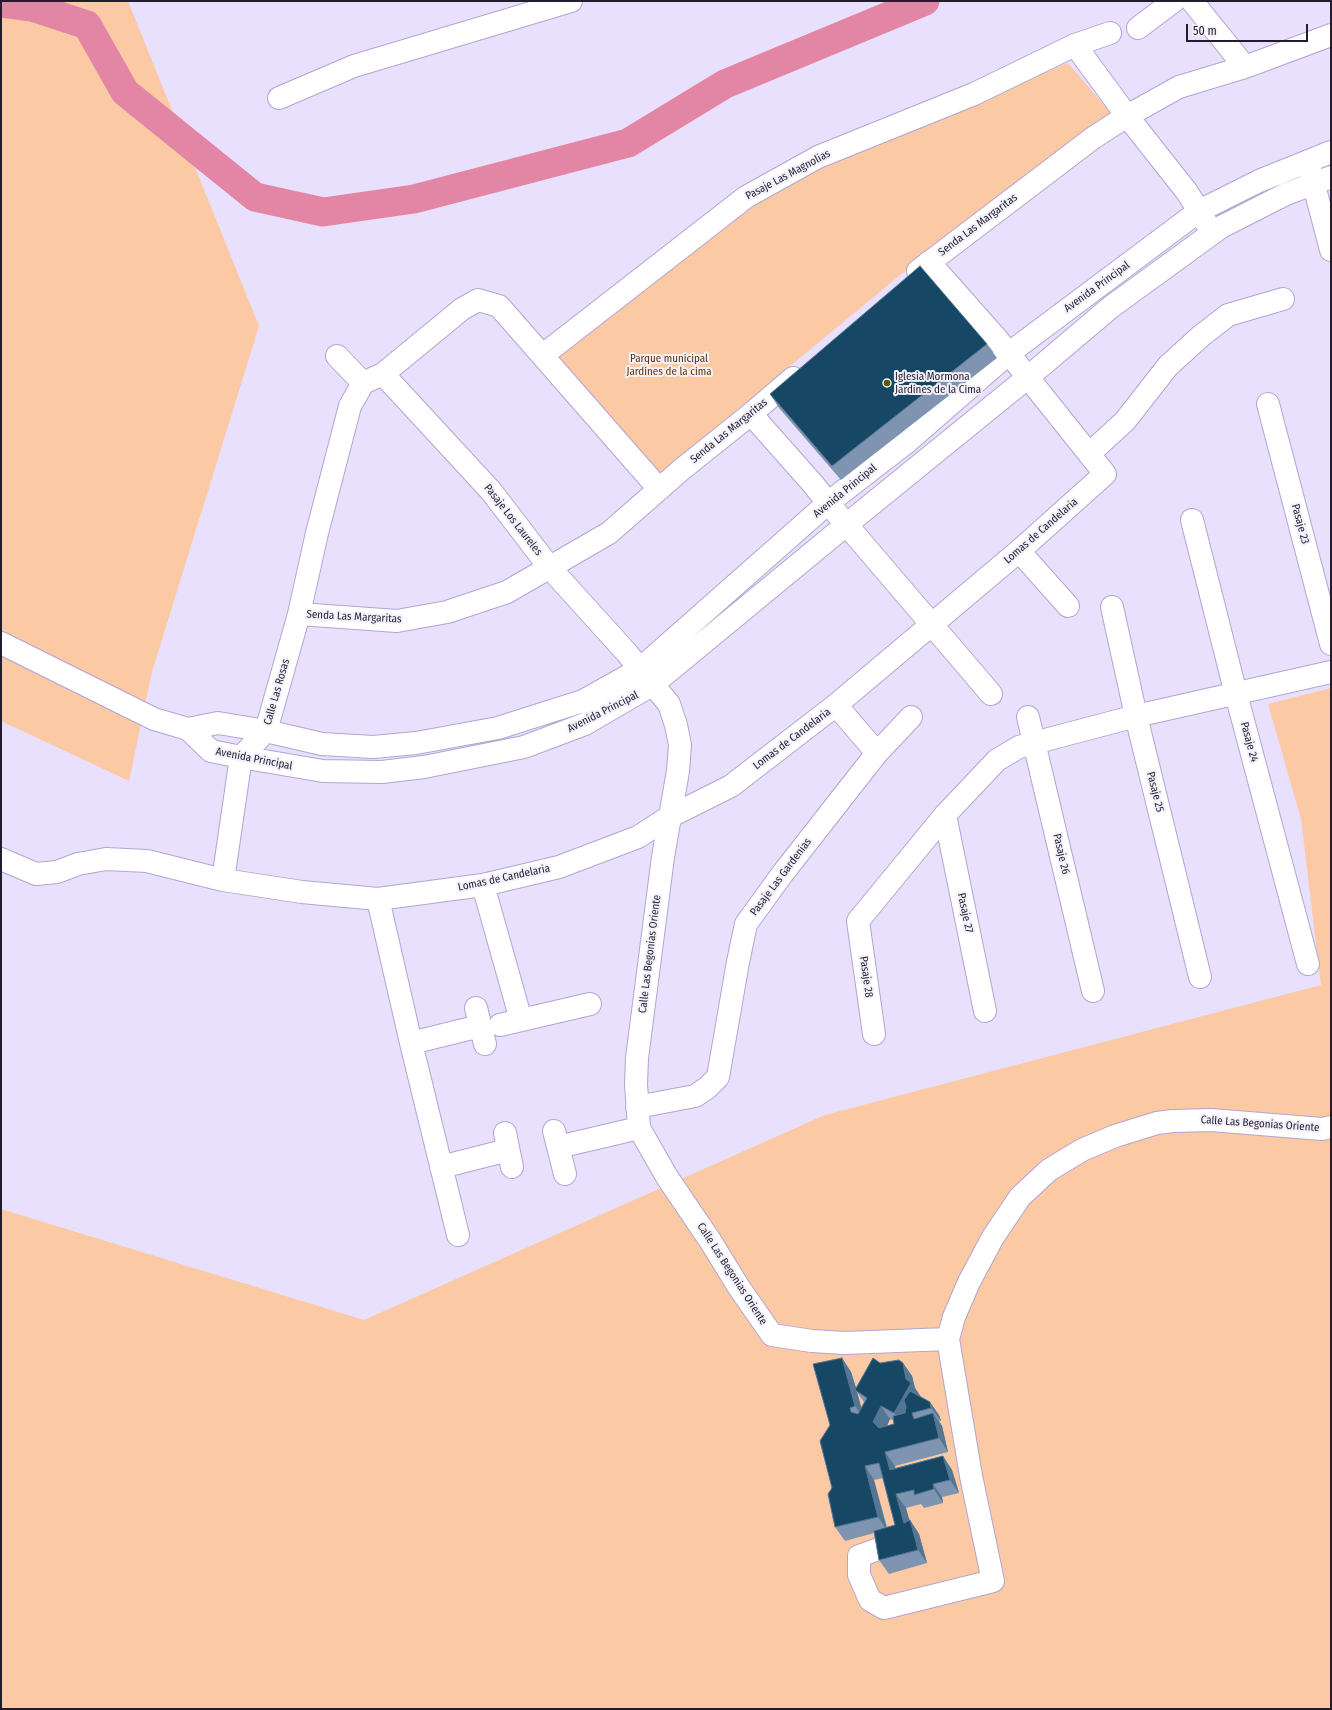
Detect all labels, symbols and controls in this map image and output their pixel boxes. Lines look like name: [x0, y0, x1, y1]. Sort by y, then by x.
scale bar: [1188, 16, 1310, 42]
text: 50 m: [1193, 24, 1217, 38]
street label: Pasaje Las Magnolias: [743, 147, 833, 203]
street label: Senda Las Margaritas: [936, 191, 1020, 259]
street label: Avenida Principal: [1062, 259, 1132, 315]
park label: Parque municipal Jardines de la cima: [626, 352, 712, 378]
place label: Iglesia Mormona Jardines de la Cima: [895, 370, 981, 396]
marker: Iglesia Mormona Jardines de la Cima: [882, 378, 892, 388]
street label: Senda Las Margaritas: [688, 396, 770, 466]
street label: Avenida Principal: [811, 461, 879, 521]
street label: Pasaje Los Laureles: [481, 482, 545, 558]
street label: Lomas de Candelaria: [1001, 495, 1081, 567]
street label: Pasaje 23: [1288, 503, 1312, 545]
street label: Senda Las Margaritas: [306, 608, 402, 626]
street label: Calle Las Rosas: [261, 657, 293, 727]
street label: Avenida Principal: [565, 688, 641, 736]
street label: Lomas de Candelaria: [751, 706, 833, 772]
street label: Pasaje 24: [1237, 720, 1261, 764]
street label: Avenida Principal: [215, 745, 293, 773]
street label: Pasaje 25: [1144, 770, 1166, 814]
street label: Pasaje 26: [1050, 832, 1072, 876]
street label: Pasaje Las Gardenias: [748, 836, 814, 918]
street label: Lomas de Candelaria: [457, 862, 551, 894]
street label: Pasaje 27: [954, 892, 976, 934]
street label: Calle Las Begonias Oriente: [636, 894, 664, 1014]
street label: Pasaje 28: [857, 956, 875, 998]
street label: Calle Las Begonias Oriente: [1200, 1113, 1320, 1135]
street label: Calle Las Begonias Oriente: [694, 1221, 770, 1327]

